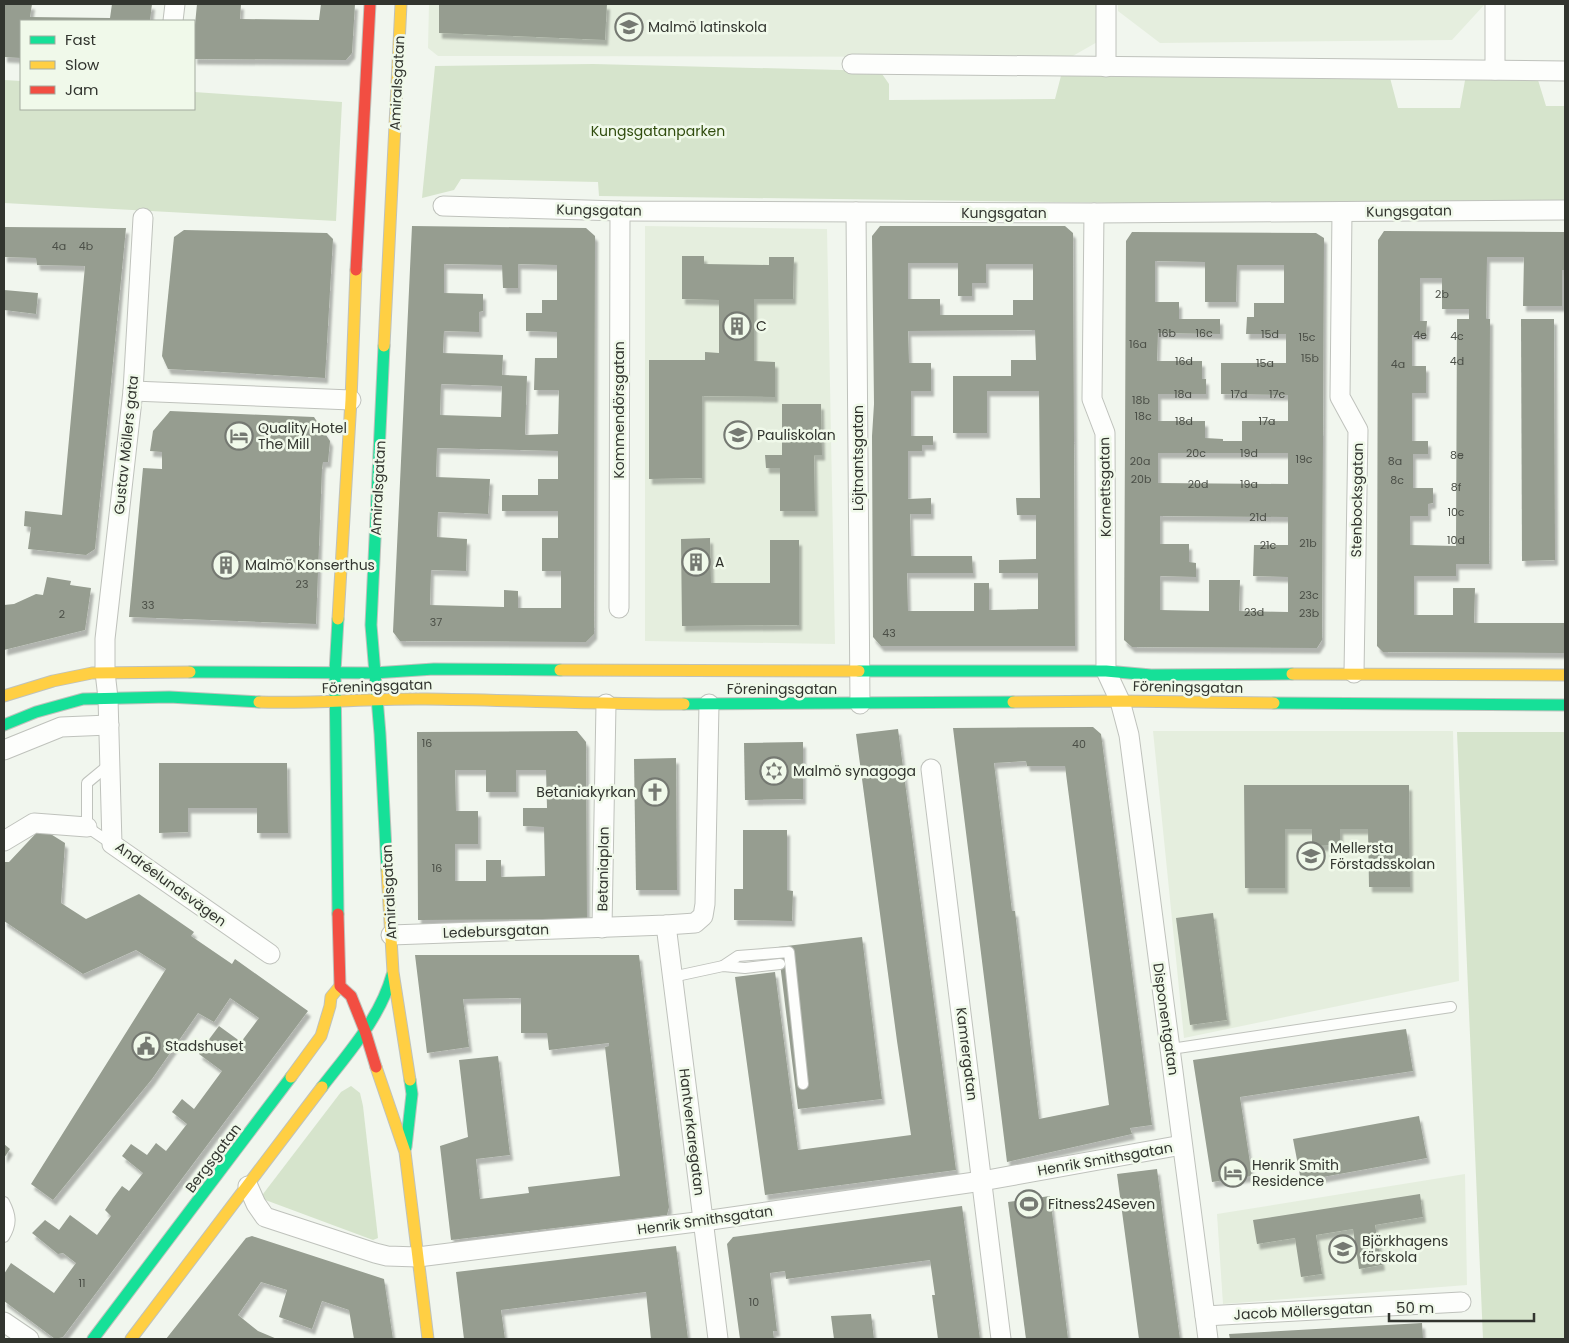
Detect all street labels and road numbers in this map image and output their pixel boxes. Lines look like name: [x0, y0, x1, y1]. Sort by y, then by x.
street label: Amiralsgatan: [385, 35, 409, 131]
street label: Kungsgatan: [556, 199, 642, 221]
street label: Kungsgatan: [1366, 200, 1452, 222]
street label: Kungsgatan: [961, 203, 1047, 223]
street label: Kommendörsgatan: [609, 341, 629, 479]
street label: Gustav Möllers gata: [109, 375, 143, 515]
street label: Löjtnantsgatan: [848, 405, 868, 511]
street label: Kornettsgatan: [1094, 437, 1116, 537]
street label: Amiralsgatan: [366, 440, 390, 536]
street label: Stenbocksgatan: [1346, 442, 1368, 558]
street label: Föreningsgatan: [321, 674, 433, 698]
street label: Föreningsgatan: [1133, 676, 1243, 698]
street label: Föreningsgatan: [727, 679, 837, 699]
street label: Betaniaplan: [592, 826, 614, 912]
street label: Andréelundsvägen: [111, 837, 231, 931]
street label: Amiralsgatan: [377, 844, 401, 940]
street label: Ledebursgatan: [443, 919, 549, 943]
street label: Disponentgatan: [1148, 962, 1184, 1076]
street label: Kamrergatan: [951, 1006, 983, 1102]
street label: Hantverkaregatan: [674, 1067, 710, 1197]
street label: Bergsgatan: [180, 1119, 246, 1197]
street label: Henrik Smithsgatan: [1036, 1137, 1174, 1181]
street label: Henrik Smithsgatan: [636, 1201, 774, 1239]
street label: Jacob Möllersgatan: [1233, 1297, 1373, 1325]

